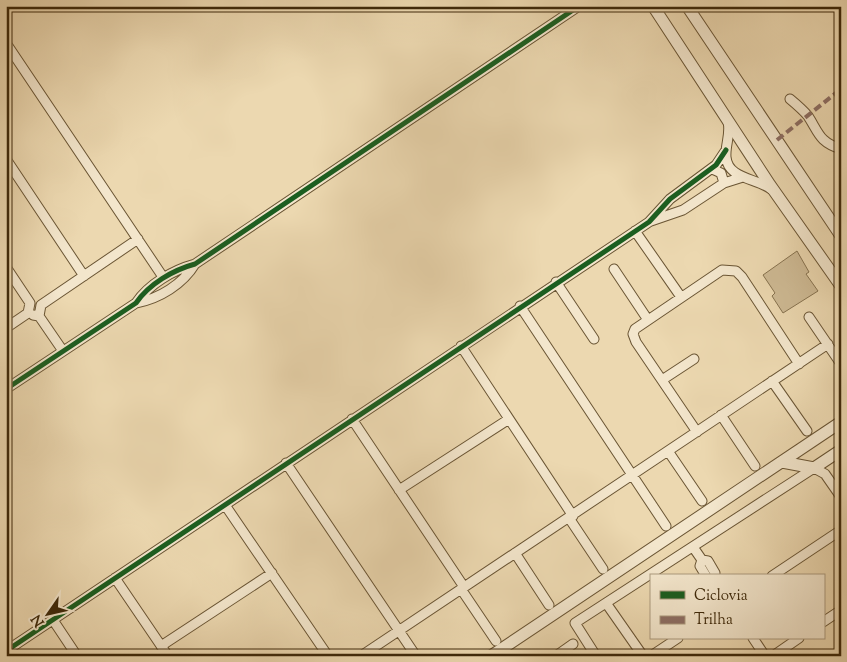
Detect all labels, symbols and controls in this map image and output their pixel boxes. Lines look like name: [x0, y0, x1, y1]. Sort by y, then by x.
legend: [650, 574, 824, 640]
text: Ciclovia: [694, 586, 748, 607]
north arrow: [22, 590, 72, 640]
text: N: [27, 610, 50, 630]
text: Trilha: [694, 610, 733, 631]

